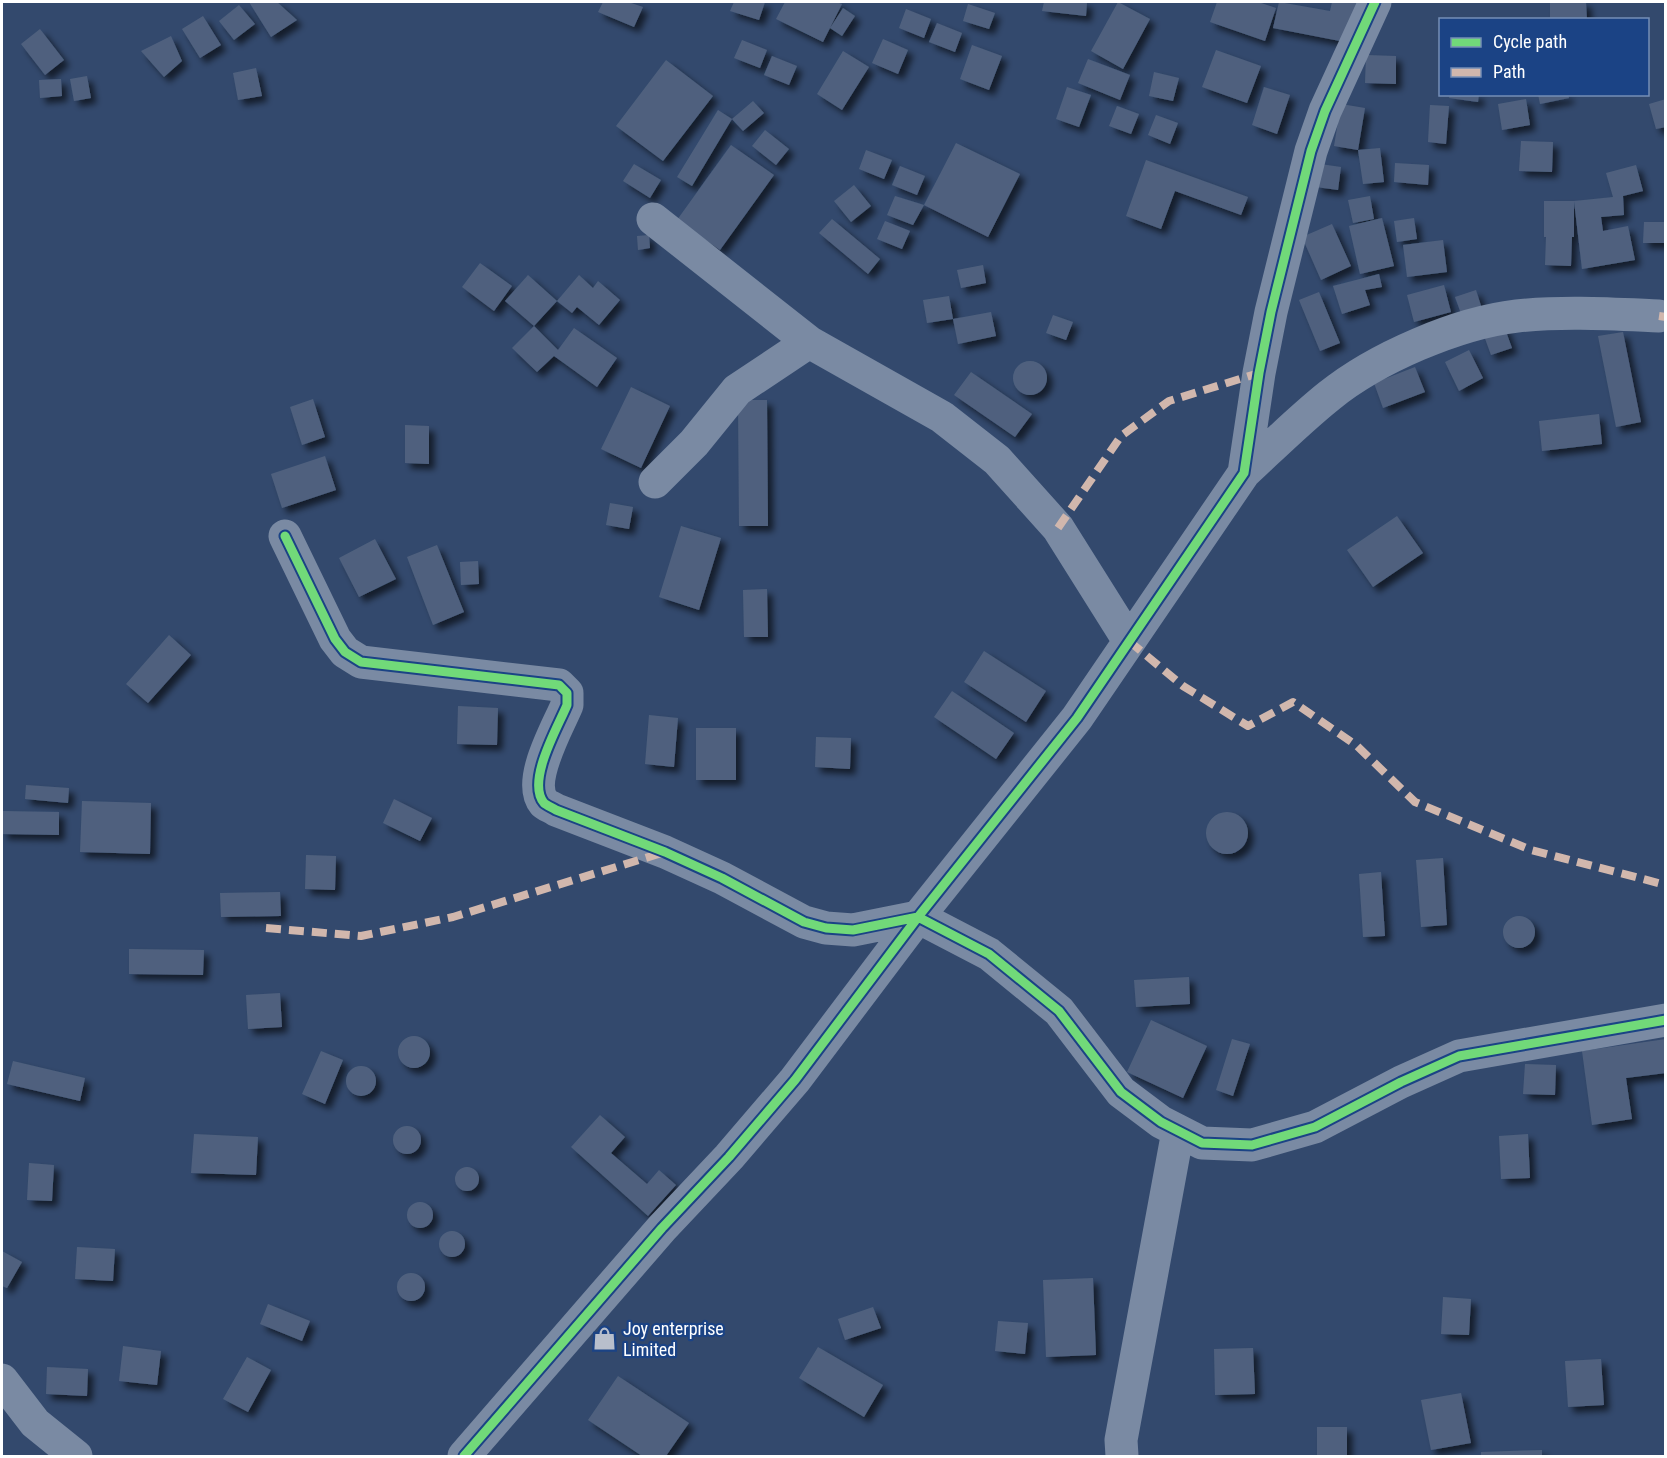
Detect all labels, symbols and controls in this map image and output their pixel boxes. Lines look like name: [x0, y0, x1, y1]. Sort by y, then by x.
legend: [1439, 18, 1649, 96]
text: Cycle path: [1493, 31, 1567, 52]
text: Path: [1493, 61, 1526, 82]
place label: Joy enterprise Limited: [623, 1318, 724, 1360]
shop icon: Joy enterprise Limited: [592, 1326, 618, 1352]

